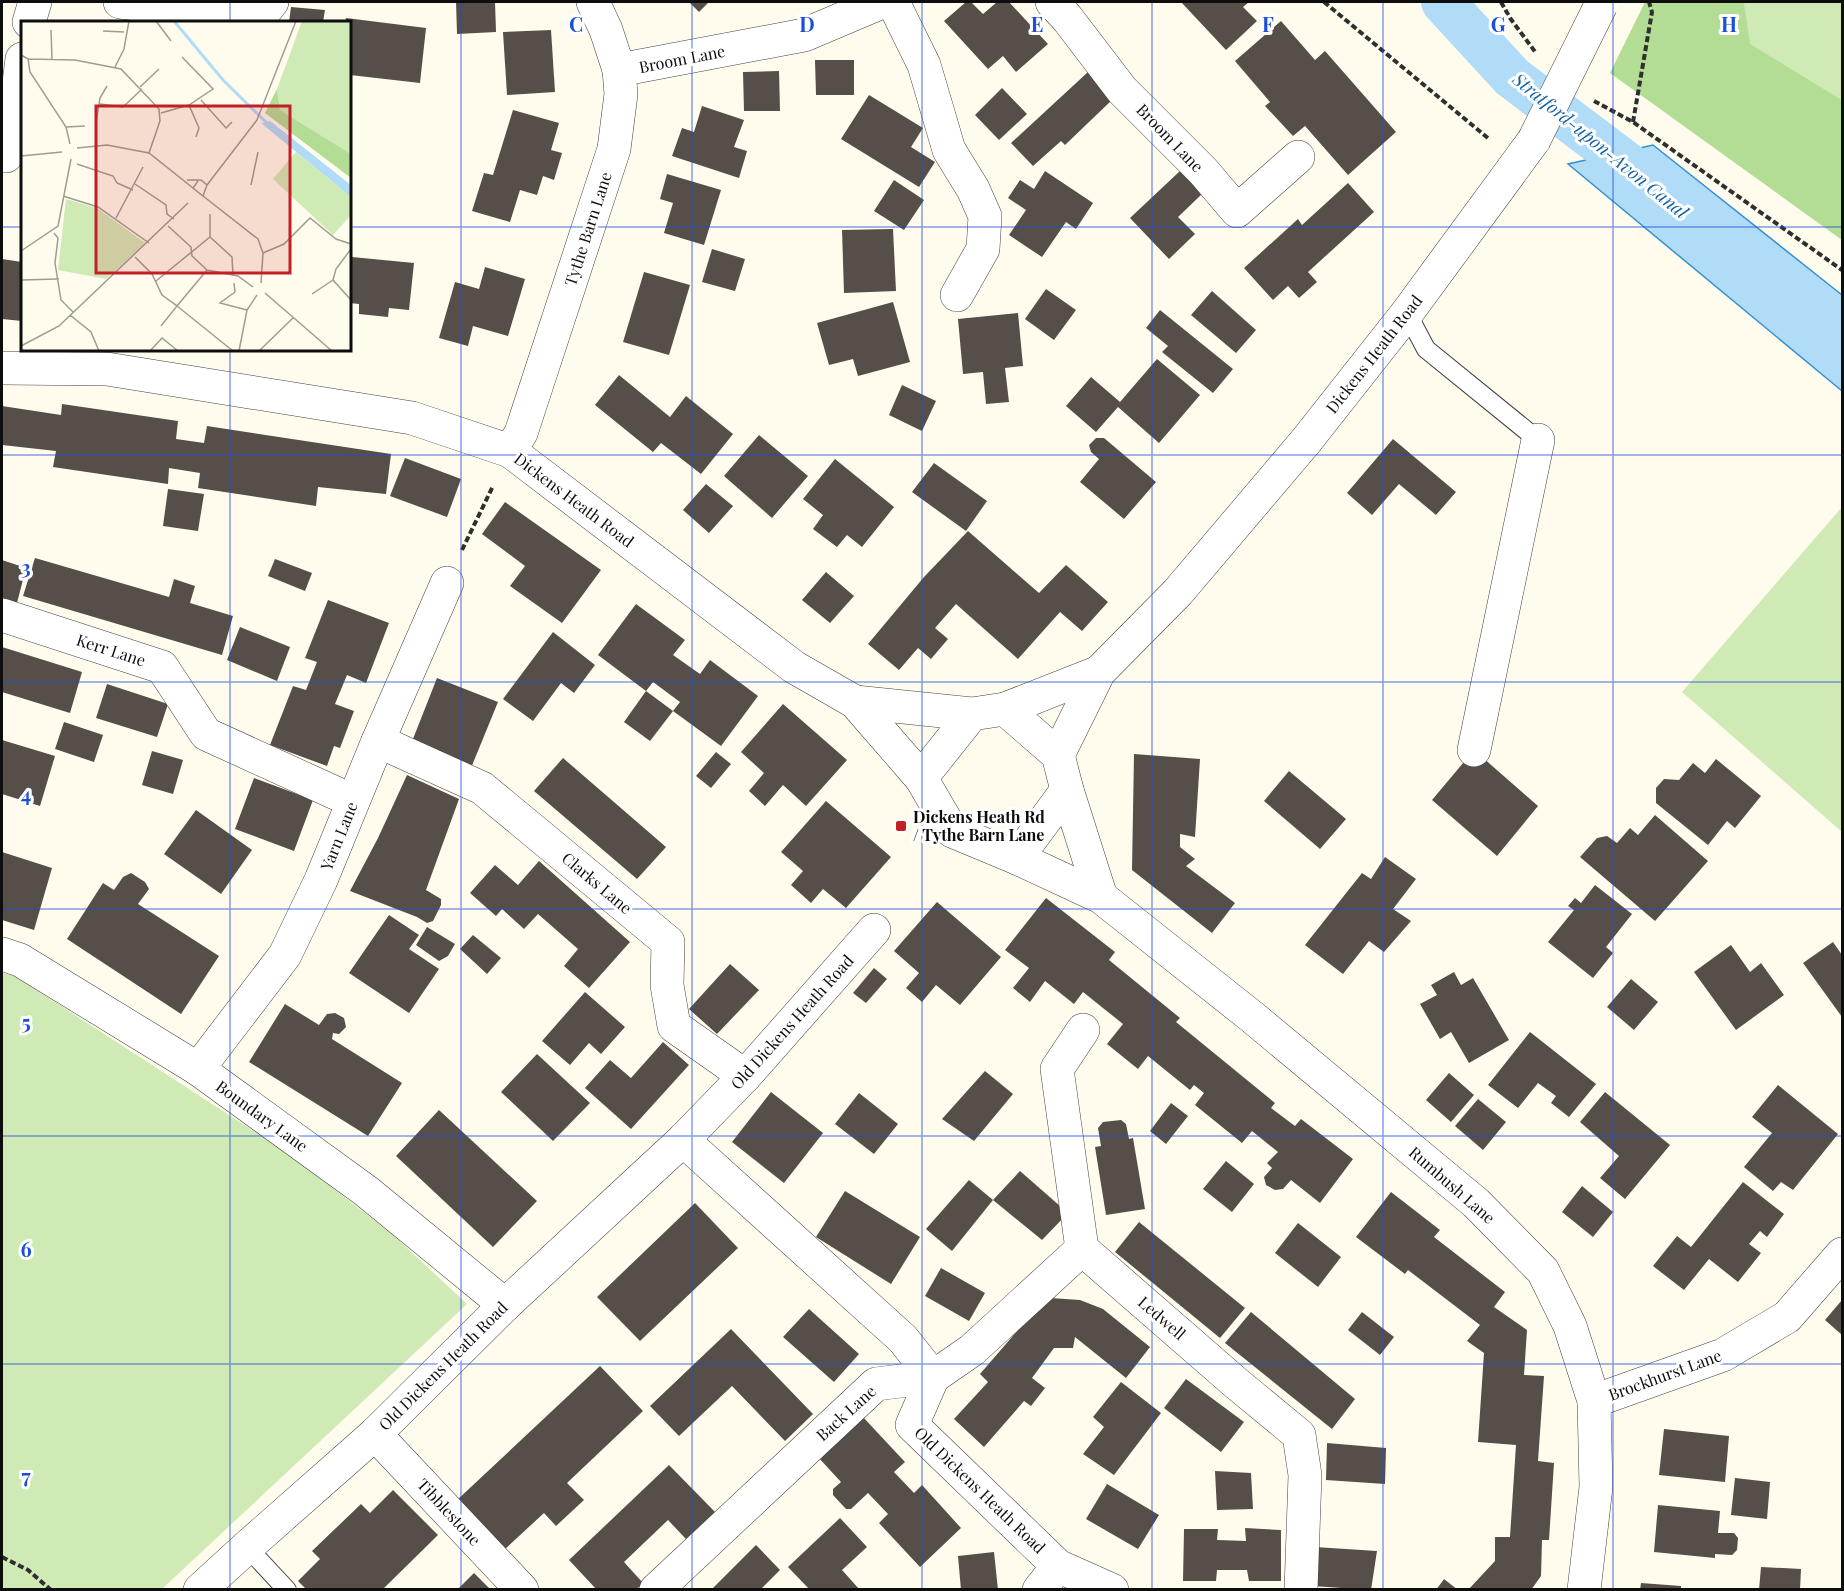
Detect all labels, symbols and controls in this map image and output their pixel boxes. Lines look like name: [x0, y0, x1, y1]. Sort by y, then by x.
text: C: [569, 10, 583, 37]
text: D: [799, 10, 815, 37]
text: E: [1031, 10, 1043, 37]
text: F: [1262, 10, 1274, 37]
text: G: [1491, 10, 1506, 37]
text: H: [1721, 10, 1737, 37]
inset map: [21, 21, 351, 351]
street label: Broom Lane: [637, 40, 727, 77]
water label: Stratford-upon-Avon Canal: [1507, 66, 1694, 224]
street label: Broom Lane: [1132, 99, 1208, 176]
street label: Tythe Barn Lane: [559, 169, 616, 289]
street label: Dickens Heath Road: [1321, 290, 1426, 417]
street label: Dickens Heath Road: [510, 448, 638, 551]
text: 3: [21, 553, 31, 580]
street label: Kerr Lane: [74, 628, 148, 671]
text: 4: [21, 780, 31, 807]
street label: Yarn Lane: [315, 798, 362, 874]
place label: Dickens Heath Rd / Tythe Barn Lane: [913, 806, 1045, 845]
marker: Dickens Heath Rd / Tythe Barn Lane: [894, 819, 908, 833]
street label: Clarks Lane: [558, 847, 637, 918]
street label: Old Dickens Heath Road: [726, 950, 858, 1093]
text: 5: [21, 1008, 31, 1035]
street label: Boundary Lane: [212, 1075, 312, 1156]
street label: Rumbush Lane: [1405, 1141, 1500, 1228]
text: 6: [20, 1235, 32, 1262]
street label: Ledwell: [1134, 1291, 1191, 1344]
street label: Old Dickens Heath Road: [374, 1297, 512, 1435]
street label: Brockhurst Lane: [1605, 1344, 1724, 1405]
street label: Back Lane: [811, 1380, 880, 1445]
street label: Old Dickens Heath Road: [911, 1422, 1050, 1558]
text: 7: [21, 1462, 31, 1489]
street label: Tibblestone: [413, 1474, 486, 1550]

